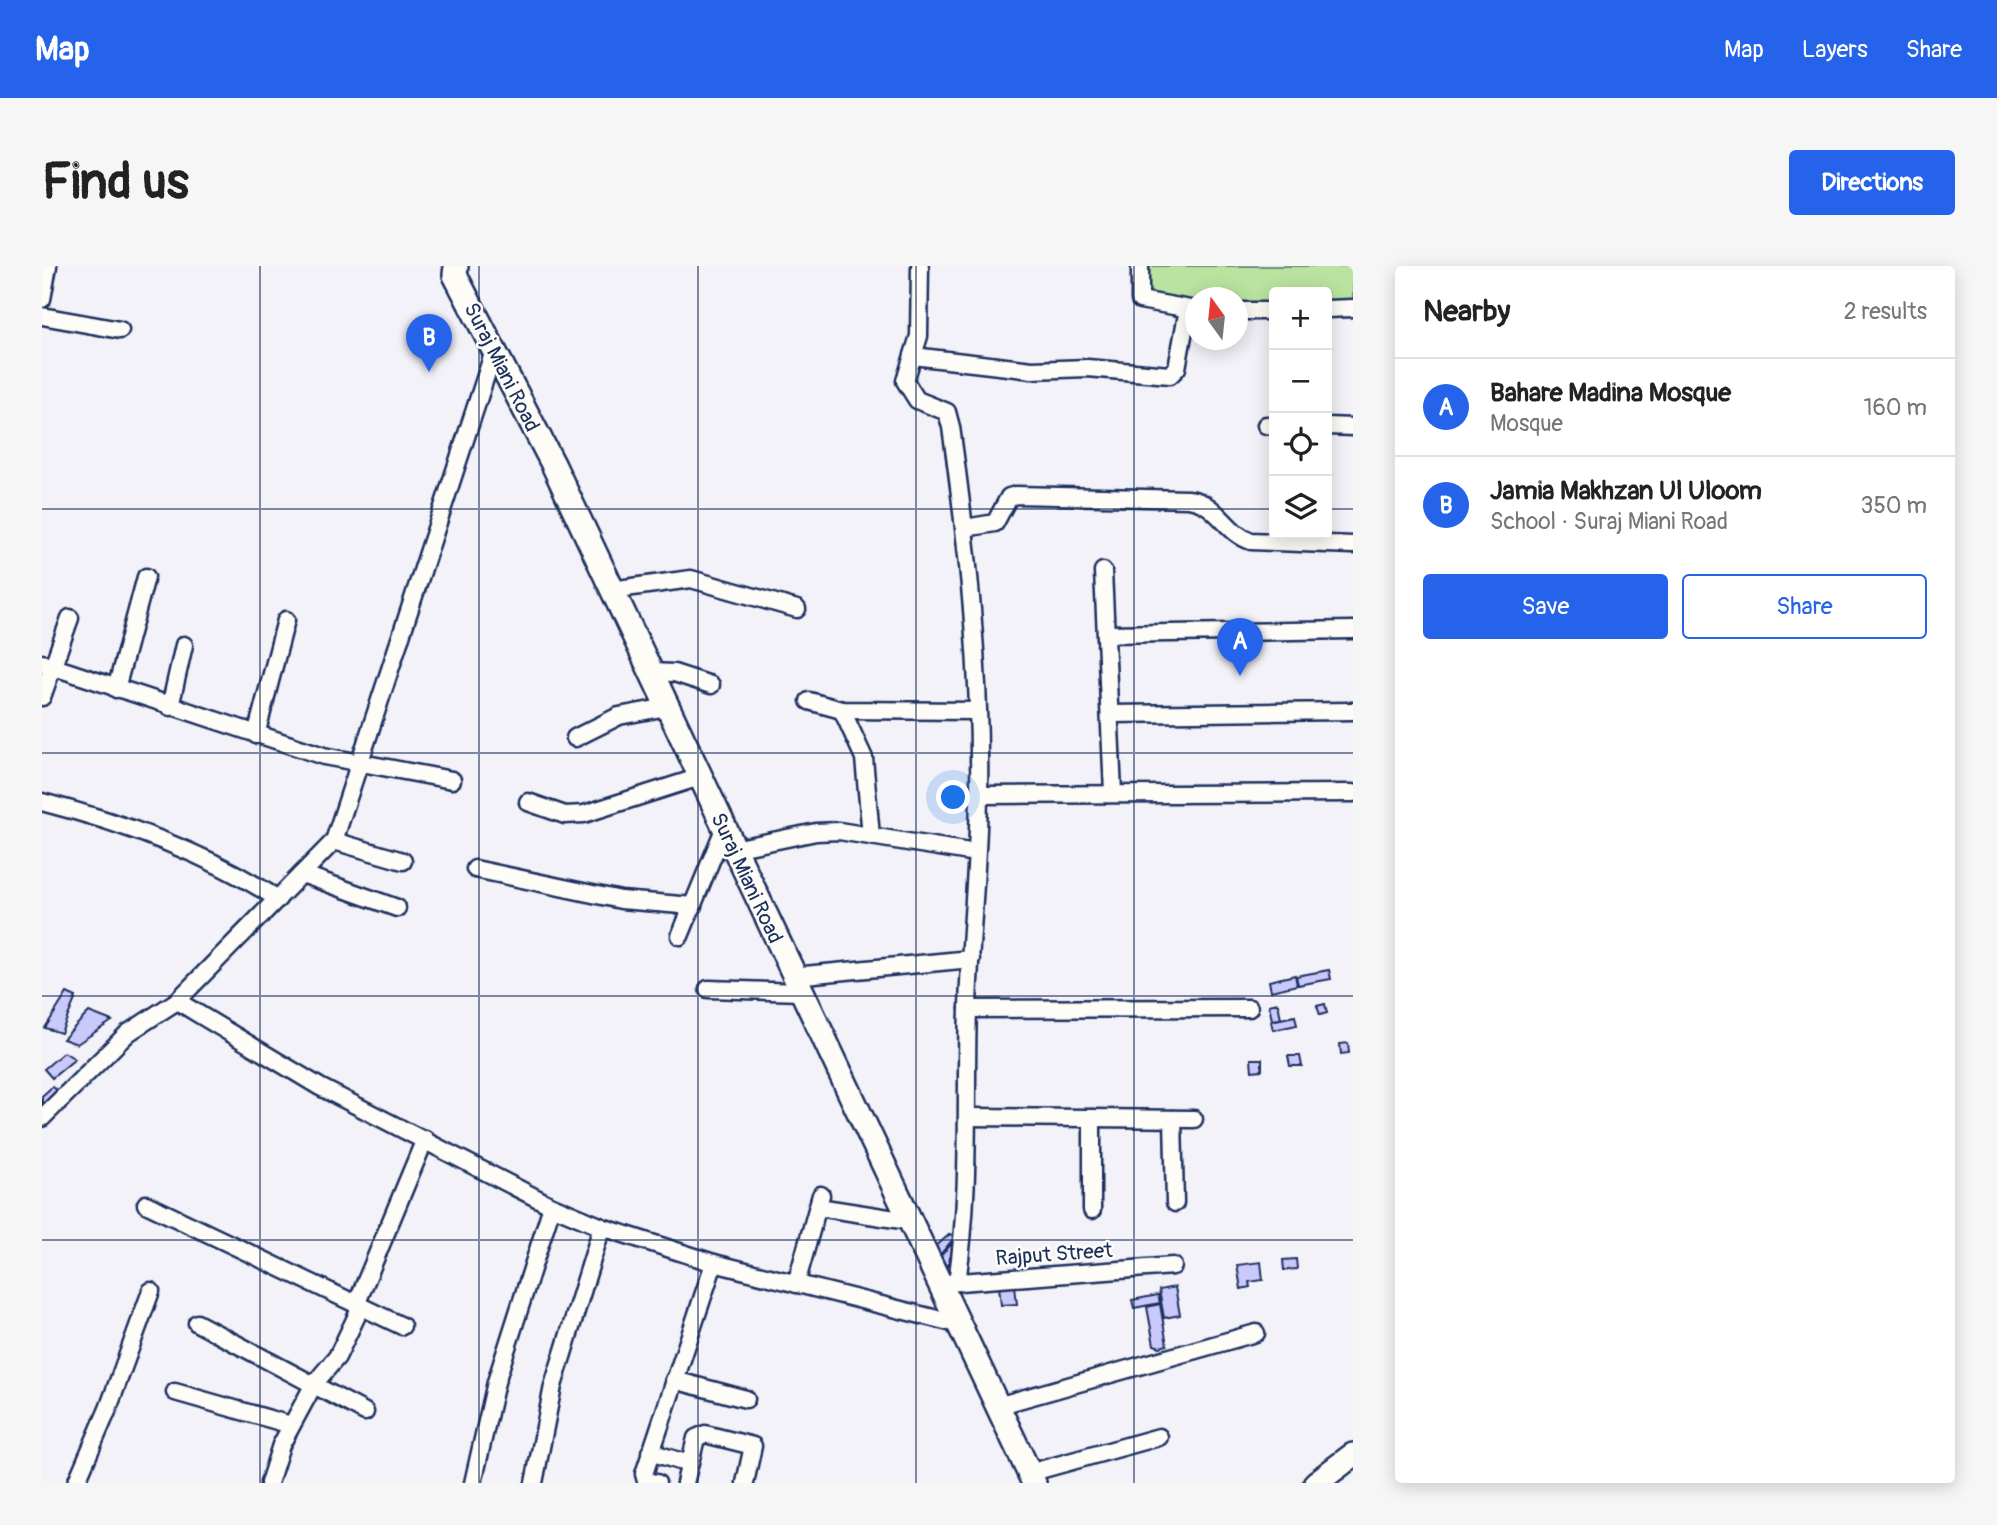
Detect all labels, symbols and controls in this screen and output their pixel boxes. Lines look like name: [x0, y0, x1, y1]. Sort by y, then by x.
text: Map: [35, 29, 90, 70]
text: Map: [1724, 35, 1764, 64]
text: Layers: [1802, 35, 1868, 64]
text: Share: [1906, 35, 1962, 64]
button: Directions: [1789, 150, 1955, 215]
text: Find us: [42, 152, 189, 213]
north arrow: [1185, 287, 1248, 350]
map controls: [1269, 287, 1332, 539]
button: +: [1269, 287, 1332, 350]
text: Nearby: [1423, 293, 1510, 330]
text: 2 results: [1844, 297, 1927, 326]
street label: Suraj Miani Road: [457, 298, 546, 436]
pin: B: [406, 314, 452, 372]
button: −: [1269, 350, 1332, 413]
text: Bahare Madina Mosque: [1490, 377, 1731, 409]
text: A: [1439, 393, 1453, 422]
text: 160 m: [1863, 393, 1927, 422]
text: Mosque: [1490, 409, 1563, 438]
button: locate: [1269, 413, 1332, 476]
text: Jamia Makhzan Ul Uloom: [1490, 475, 1762, 507]
button: layers: [1269, 476, 1332, 539]
text: B: [1439, 491, 1453, 520]
text: 350 m: [1861, 491, 1927, 520]
text: School · Suraj Miani Road: [1490, 507, 1728, 536]
button: Save: [1423, 574, 1668, 639]
button: Share: [1682, 574, 1927, 639]
pin: A: [1217, 618, 1263, 676]
your location: [936, 780, 970, 814]
street label: Suraj Miani Road: [704, 809, 789, 948]
street label: Rajput Street: [995, 1237, 1114, 1272]

